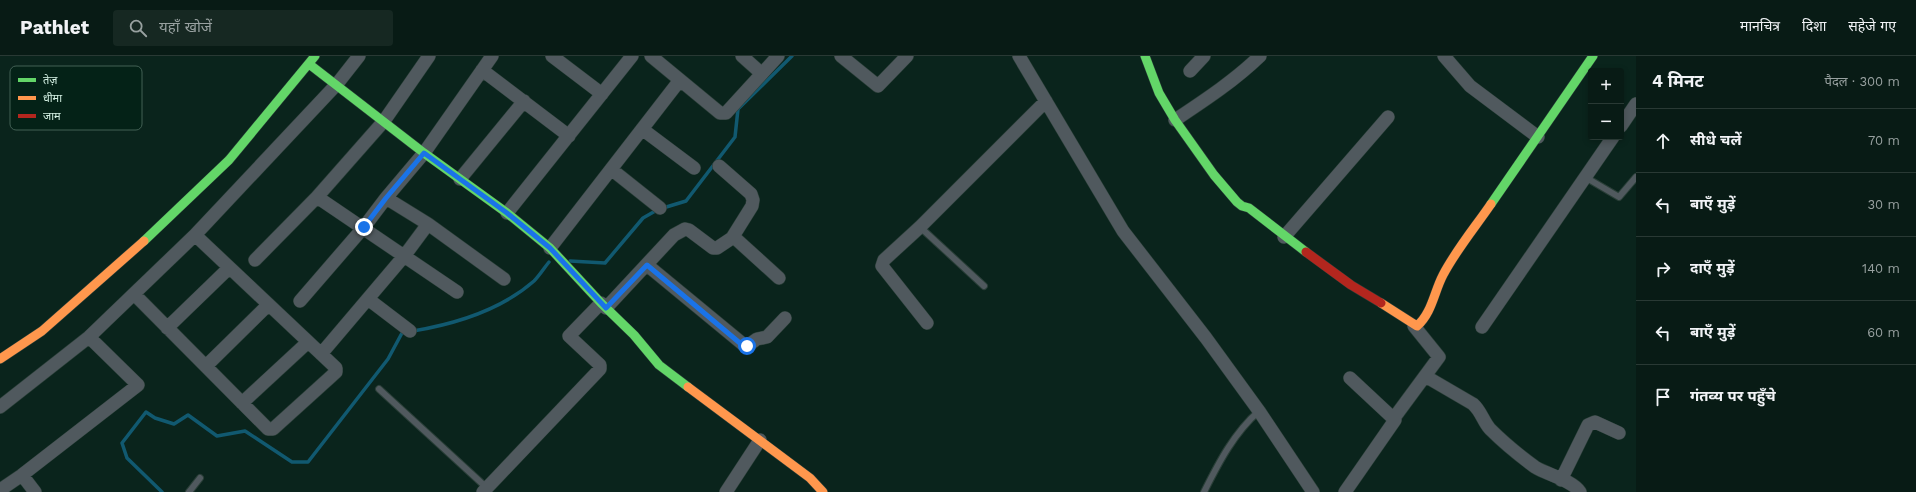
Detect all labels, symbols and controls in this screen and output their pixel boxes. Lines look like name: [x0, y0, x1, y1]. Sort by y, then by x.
search box: [113, 10, 393, 46]
text: Pathlet: [20, 16, 89, 39]
icon: search: [127, 17, 149, 39]
text: यहाँ खोजें: [159, 18, 212, 36]
text: मानचित्र: [1740, 18, 1780, 34]
text: दिशा: [1802, 18, 1826, 34]
text: सहेजे गए: [1848, 18, 1896, 34]
legend: [10, 66, 142, 130]
map controls: [1588, 68, 1624, 140]
button: +: [1588, 68, 1624, 104]
text: 4 मिनट: [1652, 71, 1704, 91]
text: तेज़: [43, 74, 58, 87]
text: पैदल · 300 m: [1825, 74, 1900, 89]
text: धीमा: [43, 92, 62, 105]
button: −: [1588, 104, 1624, 140]
text: जाम: [43, 110, 61, 123]
icon: ahead: [1652, 130, 1674, 152]
text: सीधे चलें: [1690, 131, 1742, 149]
text: 70 m: [1868, 133, 1900, 148]
icon: left: [1652, 194, 1674, 216]
text: बाएँ मुड़ें: [1690, 195, 1735, 213]
text: 30 m: [1868, 197, 1900, 212]
route end: [355, 218, 373, 236]
icon: right: [1652, 258, 1674, 280]
text: दाएँ मुड़ें: [1690, 259, 1735, 277]
text: 140 m: [1862, 261, 1900, 276]
icon: left: [1652, 322, 1674, 344]
text: बाएँ मुड़ें: [1690, 323, 1735, 341]
text: 60 m: [1867, 325, 1900, 340]
route start: [738, 337, 756, 355]
icon: arrive: [1652, 386, 1674, 408]
text: गंतव्य पर पहुँचे: [1690, 387, 1776, 405]

